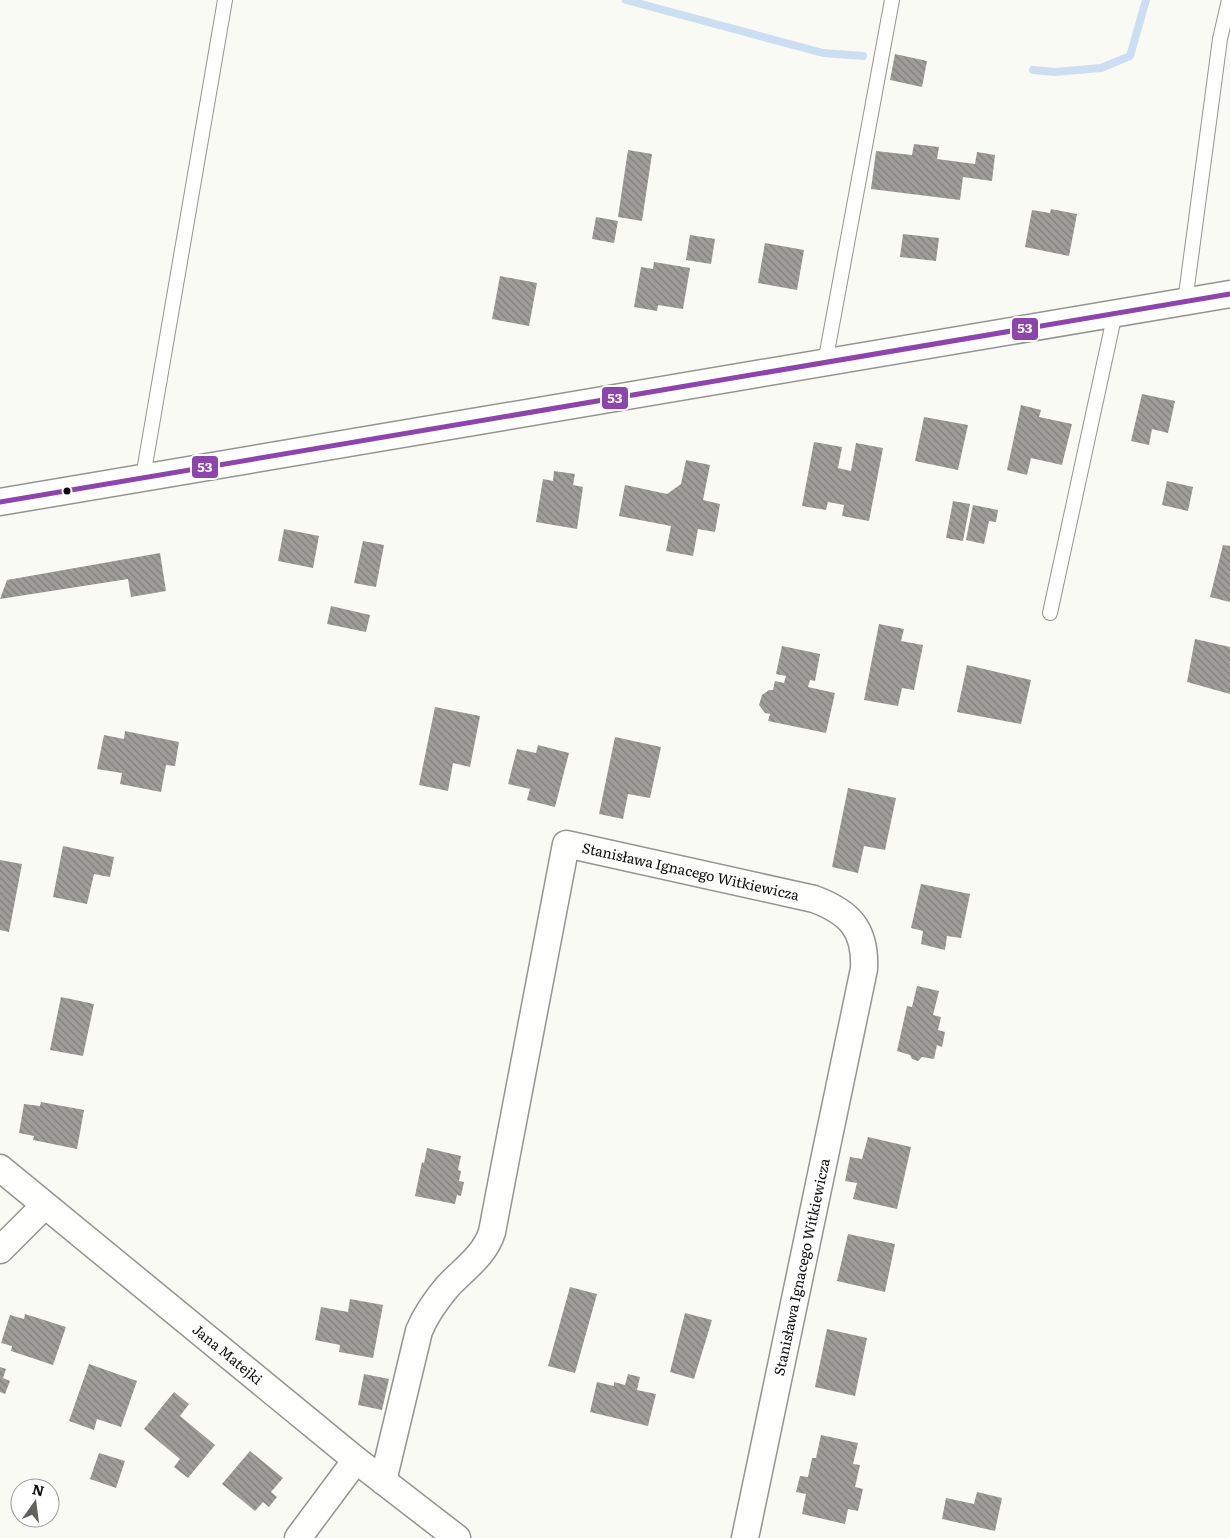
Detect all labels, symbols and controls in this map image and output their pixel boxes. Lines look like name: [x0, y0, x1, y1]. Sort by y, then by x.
line badge: 53: [1011, 317, 1039, 341]
text: 53: [1017, 317, 1033, 337]
line badge: 53: [601, 386, 629, 410]
text: 53: [607, 387, 623, 407]
line badge: 53: [191, 455, 219, 479]
text: 53: [197, 456, 213, 476]
unlabelled marker: [62, 486, 72, 496]
street label: Stanisława Ignacego Witkiewicza: [580, 837, 802, 905]
street label: Stanisława Ignacego Witkiewicza: [768, 1156, 834, 1377]
street label: Jana Matejki: [189, 1319, 268, 1389]
north arrow: [10, 1478, 60, 1528]
text: N: [30, 1478, 47, 1501]

